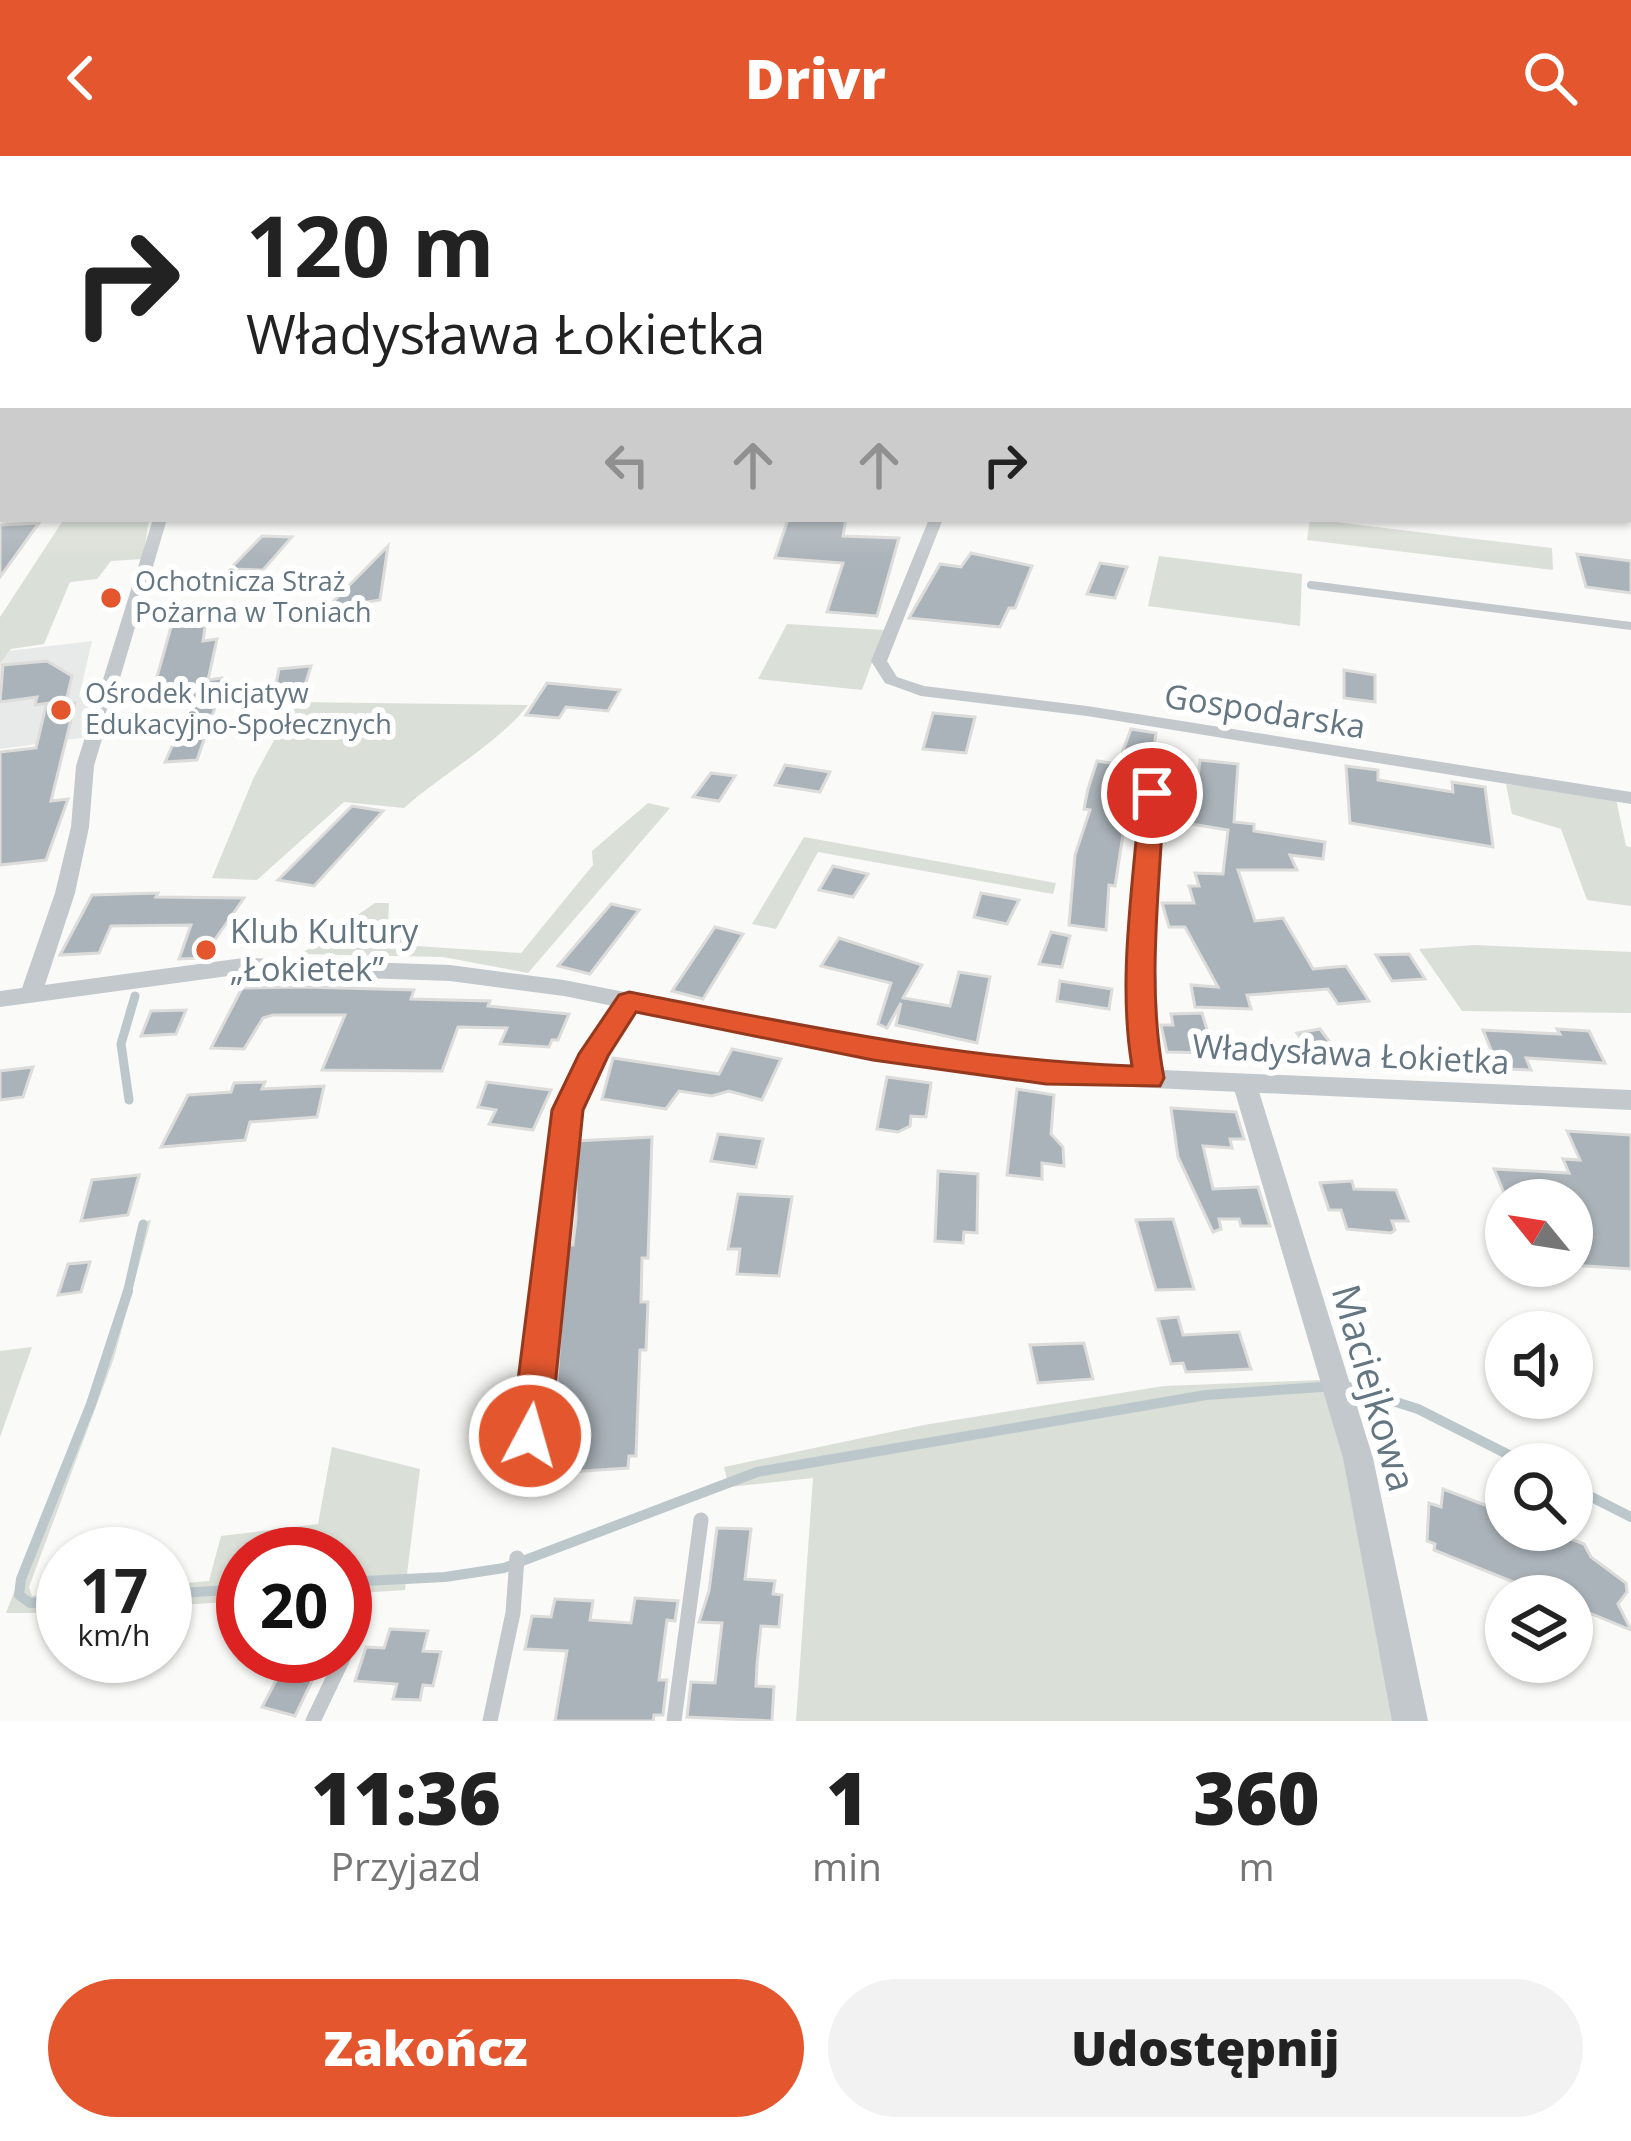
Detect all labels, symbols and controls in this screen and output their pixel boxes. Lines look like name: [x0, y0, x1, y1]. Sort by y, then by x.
text: Drivr: [745, 41, 886, 115]
icon: back: [48, 45, 114, 111]
icon: search: [1517, 45, 1583, 111]
text: 120 m: [246, 187, 494, 302]
icon: right: [48, 204, 204, 360]
text: Władysława Łokietka: [246, 296, 765, 370]
icon: left: [594, 432, 660, 498]
icon: ahead: [720, 432, 786, 498]
icon: ahead: [846, 432, 912, 498]
icon: right: [972, 432, 1038, 498]
place label: Ochotnicza Straż Pożarna w Toniach: [135, 562, 372, 630]
marker: Ochotnicza Straż Pożarna w Toniach: [98, 585, 124, 611]
street label: Gospodarska: [1161, 672, 1369, 749]
place label: Ośrodek Inicjatyw Edukacyjno-Społecznych: [85, 674, 392, 742]
marker: Ośrodek Inicjatyw Edukacyjno-Społecznych: [48, 697, 74, 723]
pin: [1101, 742, 1203, 844]
icon: arrive: [1119, 760, 1185, 826]
place label: Klub Kultury „Łokietek”: [230, 908, 419, 991]
marker: Klub Kultury „Łokietek”: [193, 937, 219, 963]
street label: Władysława Łokietka: [1191, 1023, 1511, 1084]
north arrow: [1485, 1179, 1593, 1287]
map controls: [1485, 1179, 1593, 1683]
street label: Maciejkowa: [1321, 1278, 1430, 1497]
button: sound: [1485, 1311, 1593, 1419]
position arrow: [467, 1373, 593, 1499]
button: search: [1485, 1443, 1593, 1551]
speed limit sign: 20: [216, 1527, 372, 1683]
text: 17: [80, 1549, 148, 1631]
button: layers: [1485, 1575, 1593, 1683]
text: km/h: [78, 1614, 150, 1655]
text: 11:36: [311, 1748, 501, 1846]
text: 1: [826, 1748, 868, 1846]
text: 360: [1193, 1748, 1320, 1846]
text: Przyjazd: [331, 1839, 481, 1892]
text: min: [812, 1839, 882, 1892]
text: m: [1238, 1839, 1275, 1892]
button: Zakończ: [48, 1979, 804, 2117]
button: Udostępnij: [828, 1979, 1583, 2117]

